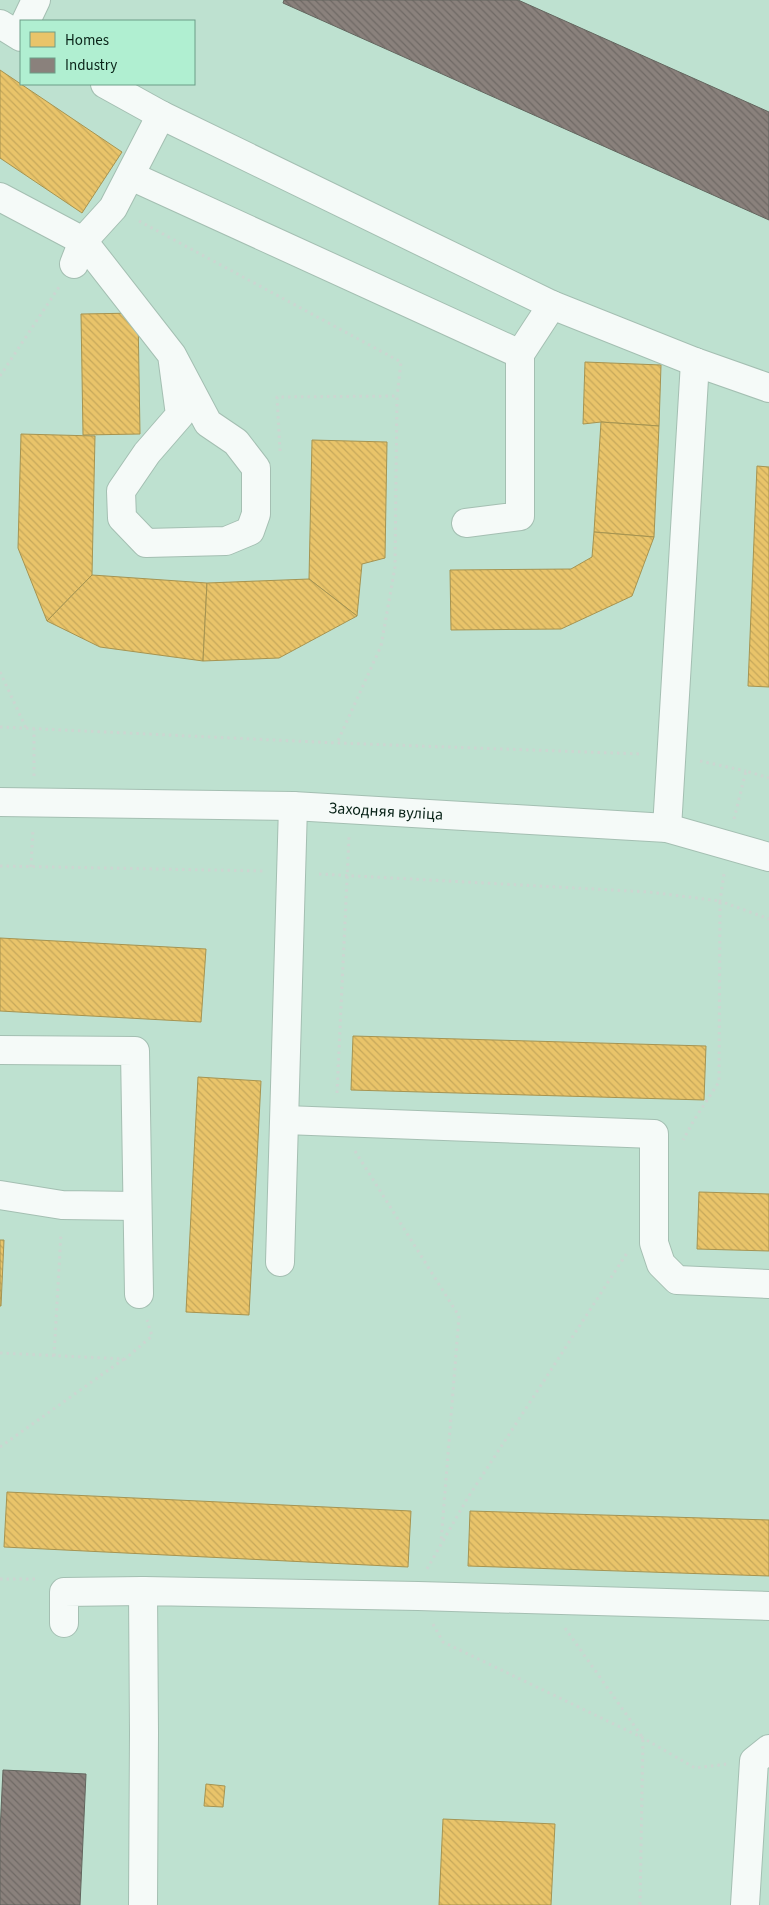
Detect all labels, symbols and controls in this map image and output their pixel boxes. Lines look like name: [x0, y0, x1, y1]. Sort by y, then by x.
legend: [20, 20, 195, 85]
text: Homes: [65, 30, 109, 51]
text: Industry: [65, 55, 117, 76]
street label: Заходняя вуліца: [328, 797, 444, 826]

